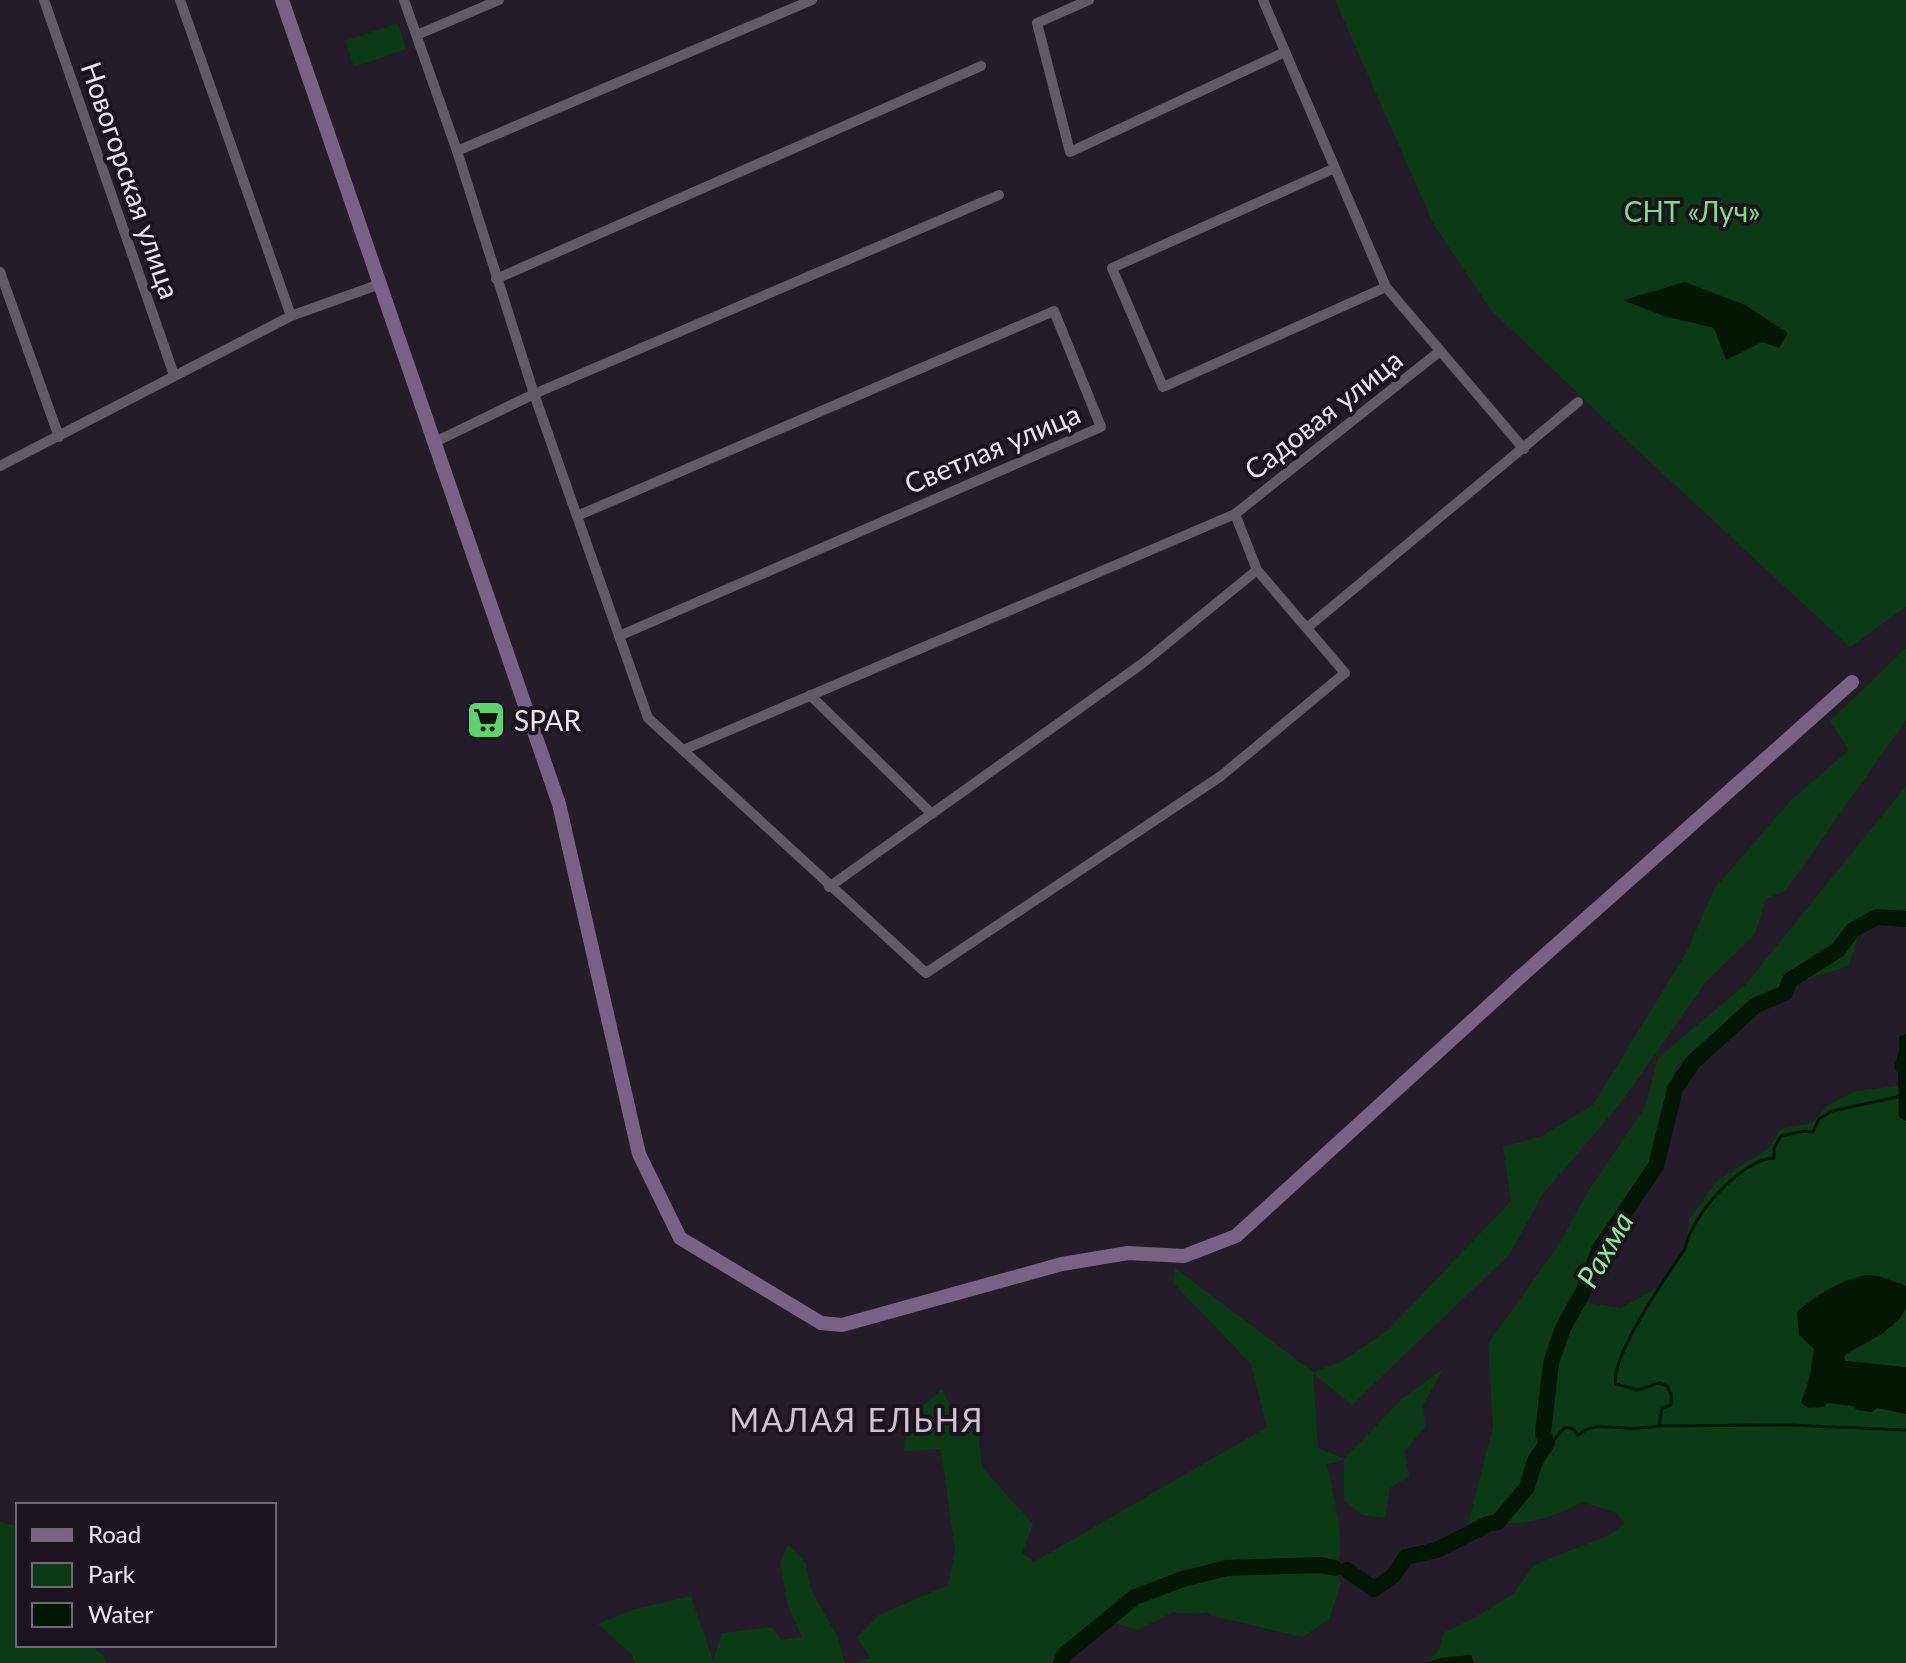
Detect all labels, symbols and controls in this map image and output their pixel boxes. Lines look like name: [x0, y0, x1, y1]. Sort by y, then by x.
street label: Новогорская улица: [75, 57, 187, 303]
park label: СНТ «Луч»: [1624, 194, 1760, 228]
street label: Садовая улица: [1237, 342, 1409, 486]
street label: Светлая улица: [899, 396, 1085, 500]
supermarket icon: SPAR: [465, 699, 507, 741]
place label: SPAR: [514, 703, 582, 737]
water label: Рахма: [1568, 1205, 1640, 1293]
district label: МАЛАЯ ЕЛЬНЯ: [730, 1400, 984, 1439]
legend: [16, 1503, 276, 1647]
text: Road: [88, 1519, 141, 1548]
text: Park: [88, 1559, 136, 1588]
text: Water: [88, 1599, 153, 1628]

